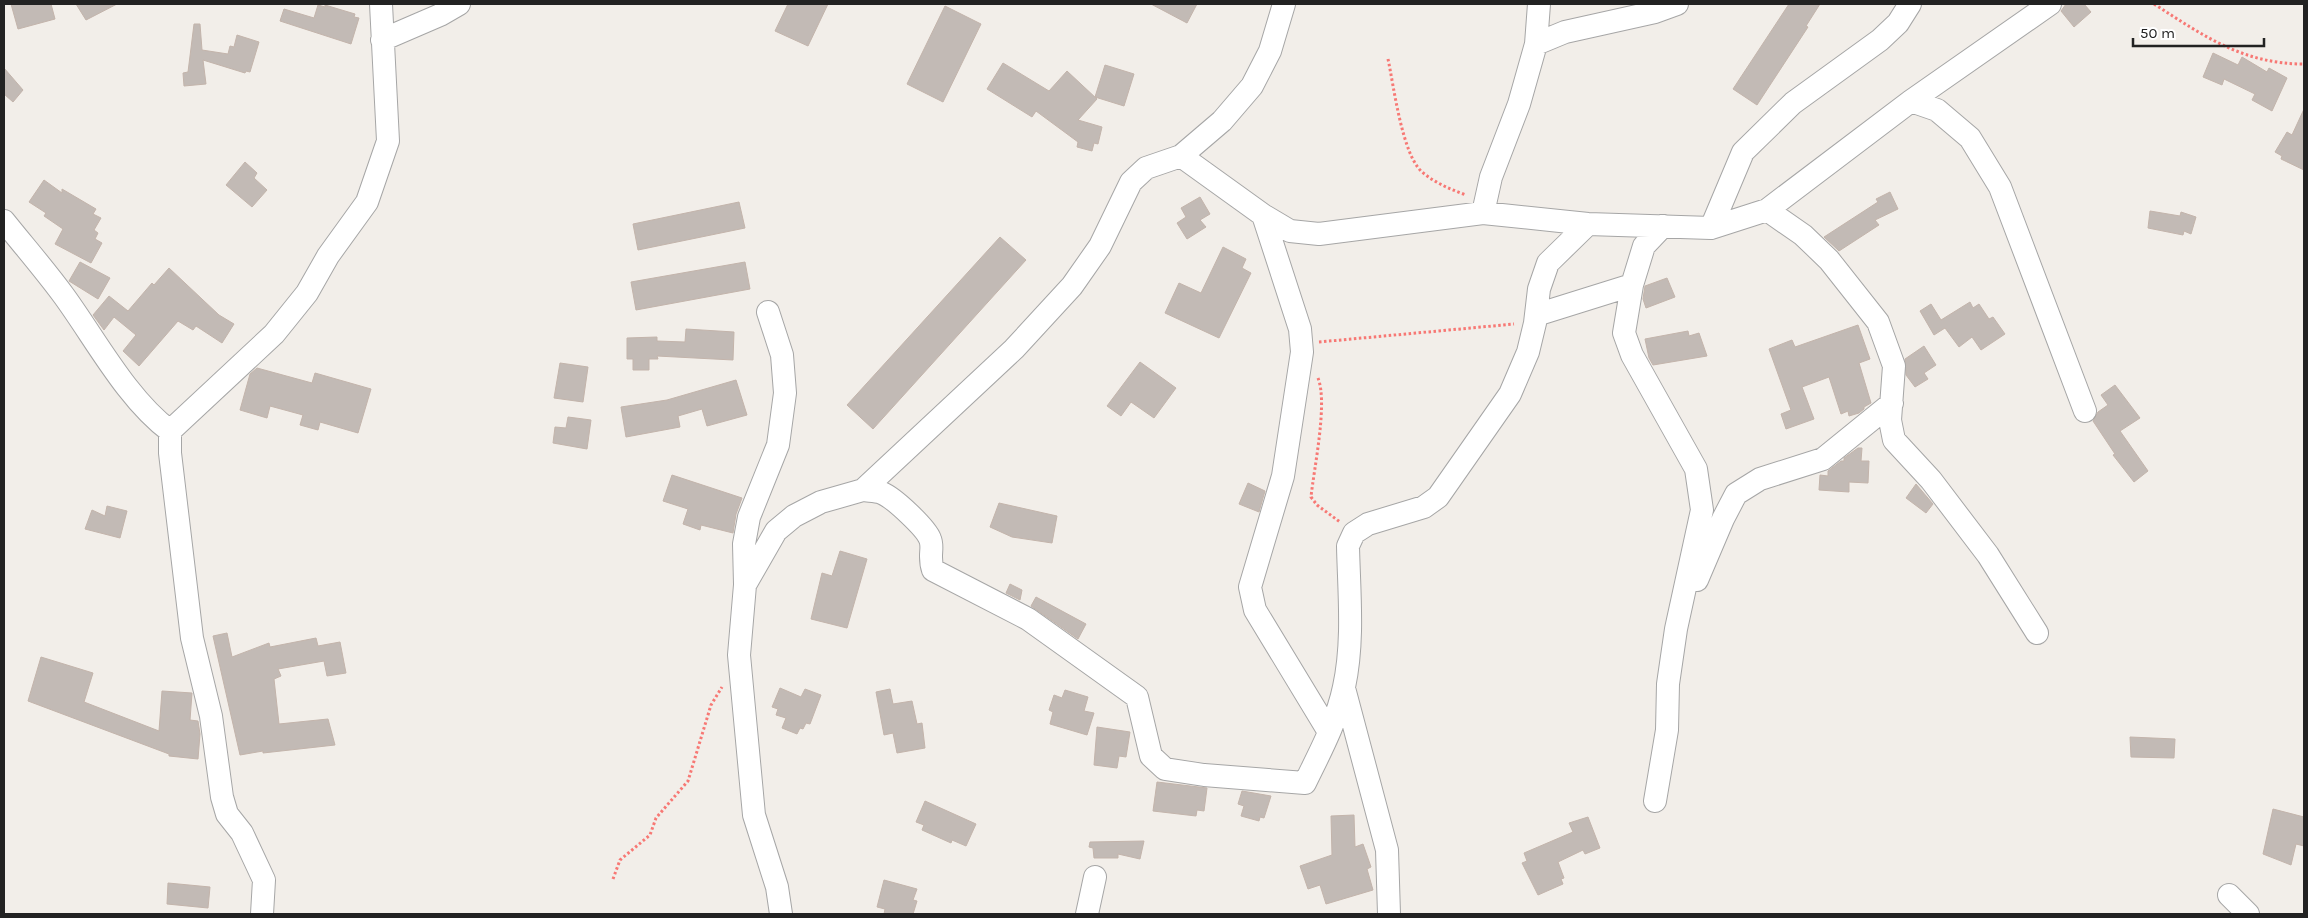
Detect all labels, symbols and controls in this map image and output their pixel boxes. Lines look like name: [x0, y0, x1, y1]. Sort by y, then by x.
scale bar: [2133, 15, 2264, 47]
text: 50 m: [2140, 24, 2175, 42]

